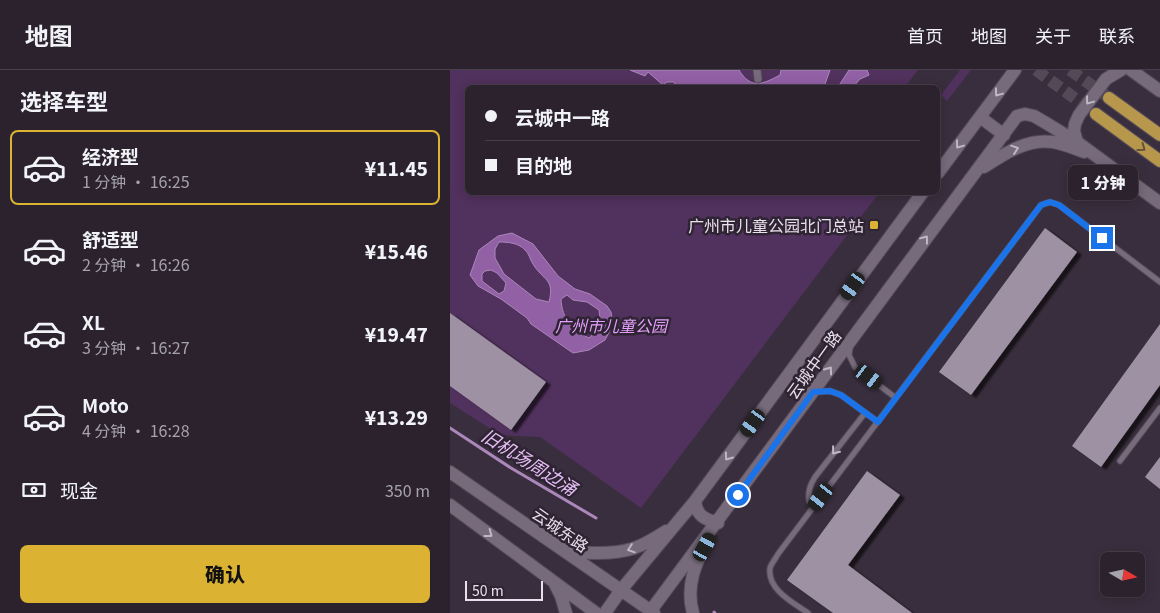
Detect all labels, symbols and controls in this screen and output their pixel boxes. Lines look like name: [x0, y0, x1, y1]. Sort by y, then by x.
text: 地图: [25, 17, 73, 52]
text: 首页: [907, 22, 943, 48]
text: 地图: [971, 22, 1007, 48]
text: 关于: [1035, 22, 1071, 48]
text: 联系: [1099, 22, 1135, 48]
text: 选择车型: [20, 84, 108, 116]
one-way arrow: [995, 87, 1003, 96]
one-way arrow: [1087, 95, 1095, 104]
text: 云城中一路: [515, 103, 610, 130]
one-way arrow: [956, 139, 965, 149]
text: 经济型: [82, 142, 139, 169]
one-way arrow: [1136, 142, 1146, 151]
icon: car: [22, 145, 67, 190]
one-way arrow: [1010, 145, 1018, 155]
text: 目的地: [515, 151, 572, 178]
text: ¥11.45: [365, 154, 428, 181]
callout: 1 分钟: [1067, 166, 1137, 200]
text: 1 分钟 · 16:25: [82, 169, 190, 193]
text: 1 分钟: [1080, 170, 1126, 194]
place label: 广州市儿童公园北门总站: [688, 213, 864, 237]
marker: 广州市儿童公园北门总站: [868, 219, 880, 231]
text: 舒适型: [82, 225, 139, 252]
route end: [1091, 227, 1113, 249]
icon: car: [22, 228, 67, 273]
one-way arrow: [919, 236, 927, 245]
text: ¥15.46: [365, 237, 428, 264]
text: 2 分钟 · 16:26: [82, 252, 190, 276]
car: [838, 269, 867, 303]
text: XL: [82, 308, 105, 335]
icon: car: [22, 311, 67, 356]
park label: 广州市儿童公园: [555, 313, 669, 337]
text: ¥19.47: [365, 320, 428, 347]
street label: 云城中一路: [780, 325, 846, 403]
text: 3 分钟 · 16:27: [82, 335, 190, 359]
car: [852, 362, 885, 392]
one-way arrow: [823, 367, 831, 376]
text: Moto: [82, 391, 129, 418]
icon: car: [22, 394, 67, 439]
text: ¥13.29: [365, 403, 428, 430]
car: [738, 406, 767, 440]
text: 4 分钟 · 16:28: [82, 418, 190, 442]
water label: 旧机场周边涌: [477, 421, 584, 502]
one-way arrow: [832, 445, 841, 455]
one-way arrow: [725, 451, 733, 460]
icon: cash: [20, 476, 48, 504]
text: 现金: [60, 476, 98, 503]
text: 350 m: [385, 478, 430, 502]
car: [805, 481, 836, 513]
route start: [727, 484, 749, 506]
street label: 云城东路: [528, 501, 594, 557]
one-way arrow: [483, 529, 492, 537]
car: [691, 530, 718, 564]
one-way arrow: [628, 543, 636, 553]
button: 确认: [20, 545, 430, 603]
north arrow: [1100, 552, 1145, 598]
map controls: [1100, 552, 1145, 597]
scale bar: [465, 578, 542, 601]
text: 50 m: [472, 580, 504, 600]

